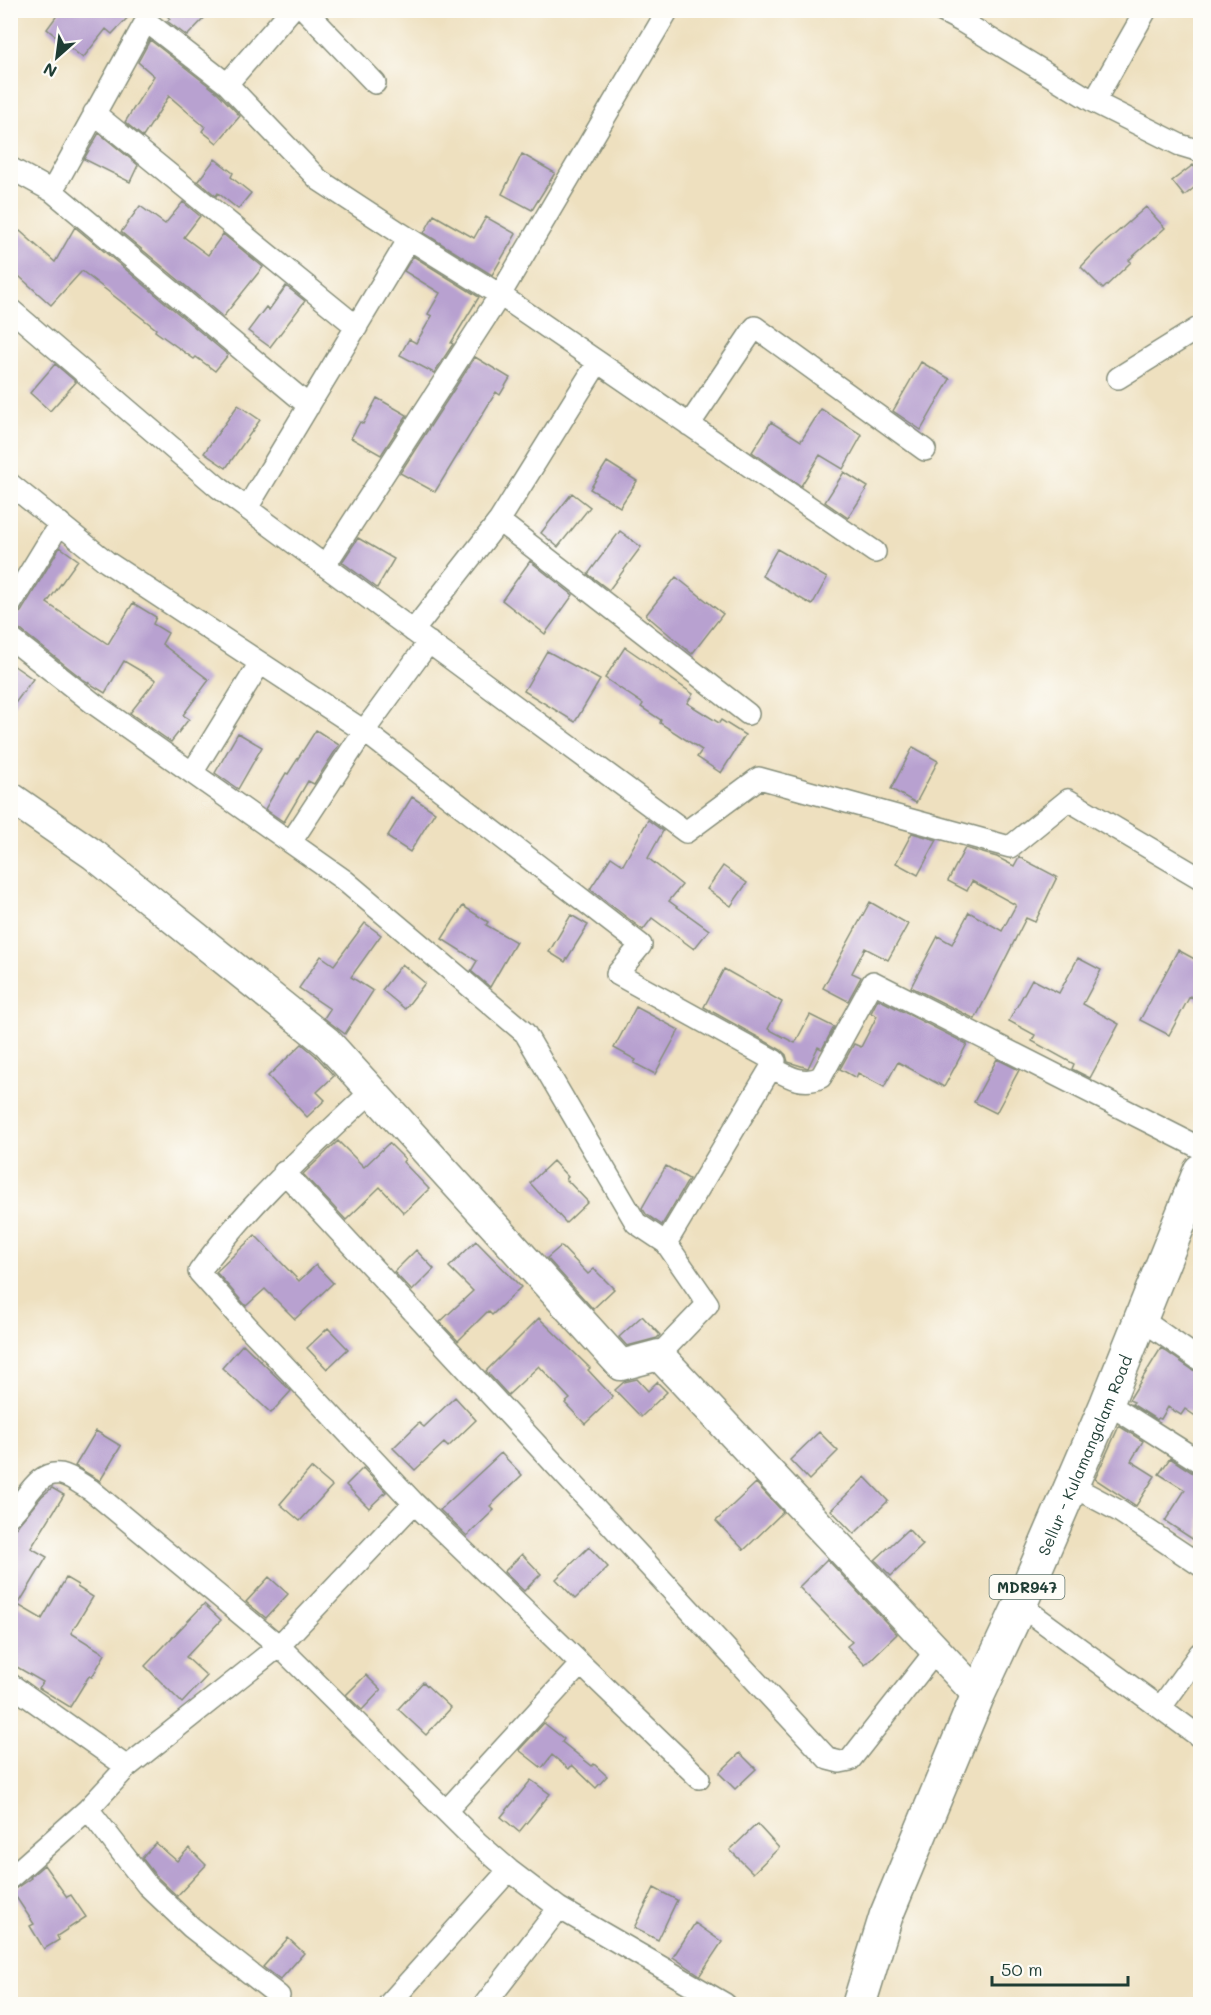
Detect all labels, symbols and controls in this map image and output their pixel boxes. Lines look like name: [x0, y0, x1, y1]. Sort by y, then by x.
north arrow: [27, 27, 87, 87]
text: N: [39, 59, 60, 83]
street label: Sellur - Kulamangalam Road: [1032, 1351, 1136, 1558]
road number: MDR947: [990, 1575, 1064, 1599]
scale bar: [992, 1949, 1128, 1987]
text: 50 m: [1001, 1957, 1043, 1981]

